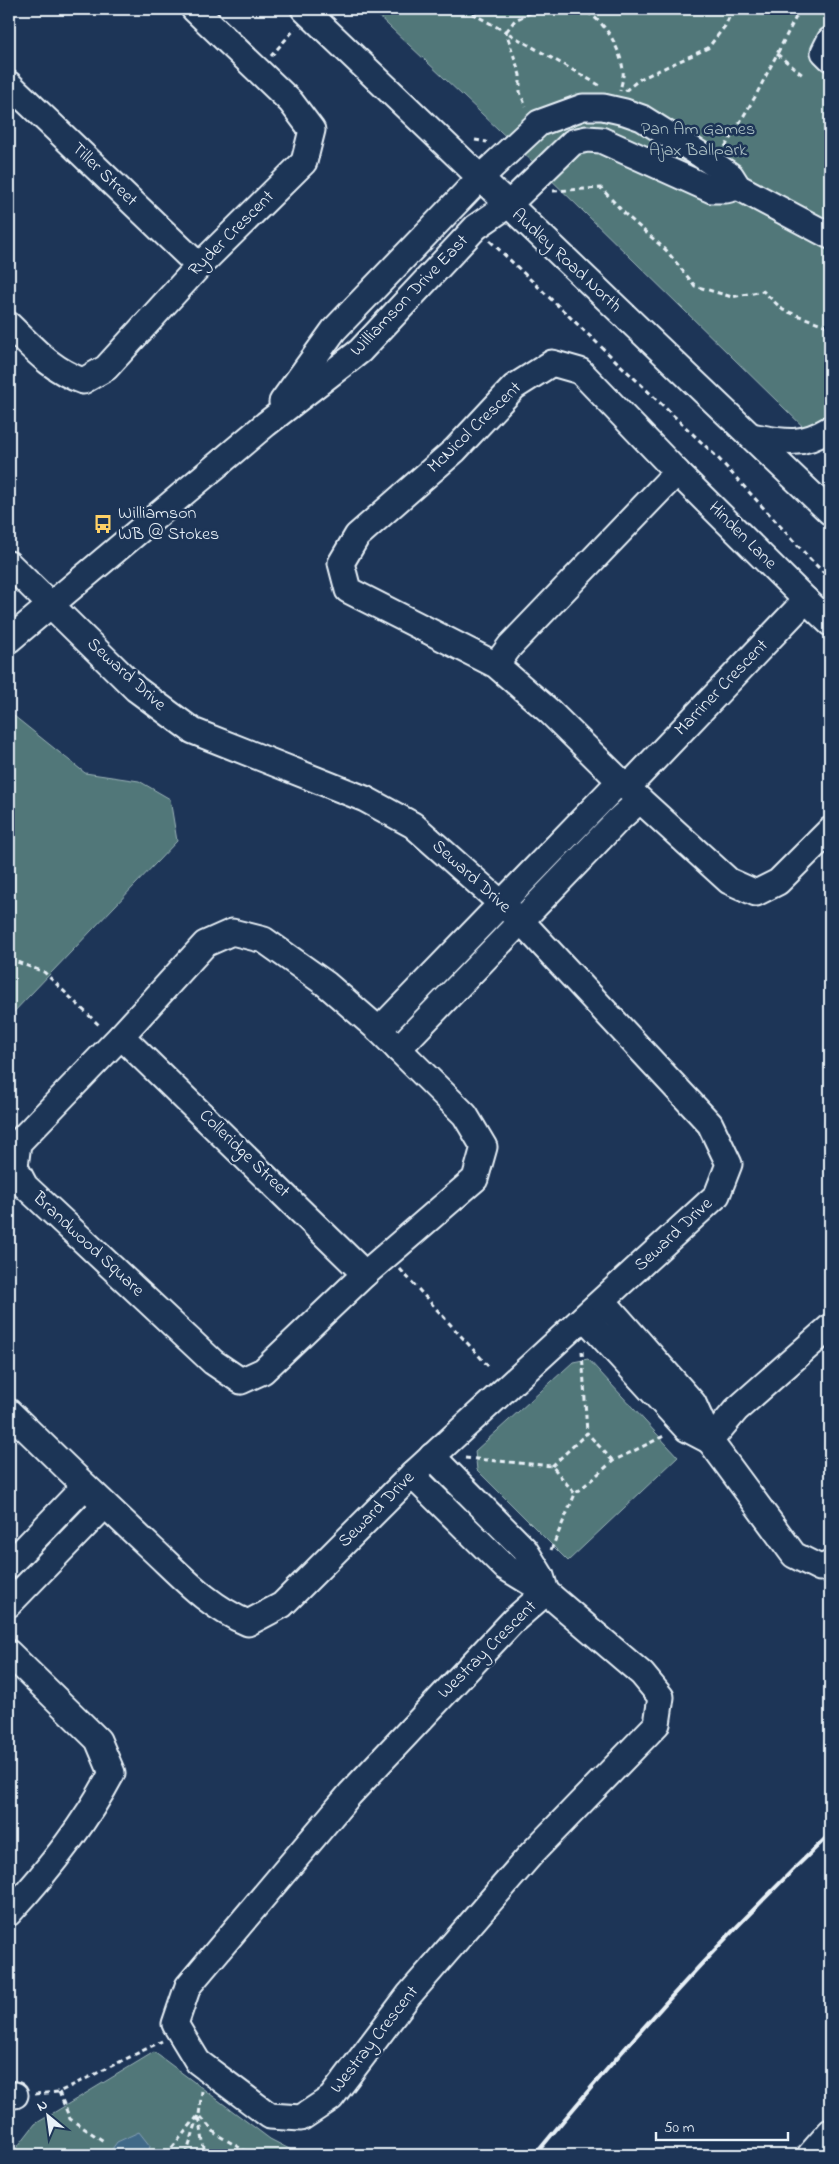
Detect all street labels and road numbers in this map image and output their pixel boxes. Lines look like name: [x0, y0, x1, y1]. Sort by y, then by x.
street label: Tiller Street: [65, 137, 143, 213]
street label: Ryder Crescent: [183, 185, 281, 283]
street label: Audley Road North: [505, 203, 627, 319]
street label: Williamson Drive East: [345, 229, 475, 363]
street label: McNicol Crescent: [422, 376, 528, 480]
street label: Hinden Lane: [702, 496, 783, 577]
street label: Seward Drive: [81, 632, 172, 718]
street label: Marriner Crescent: [669, 634, 775, 742]
street label: Seward Drive: [426, 834, 517, 920]
street label: Colleridge Street: [192, 1104, 295, 1205]
street label: Brandwood Square: [26, 1186, 150, 1304]
street label: Seward Drive: [629, 1191, 720, 1278]
street label: Seward Drive: [333, 1465, 422, 1554]
street label: Westray Crescent: [433, 1595, 543, 1705]
street label: Westray Crescent: [325, 1980, 425, 2100]

